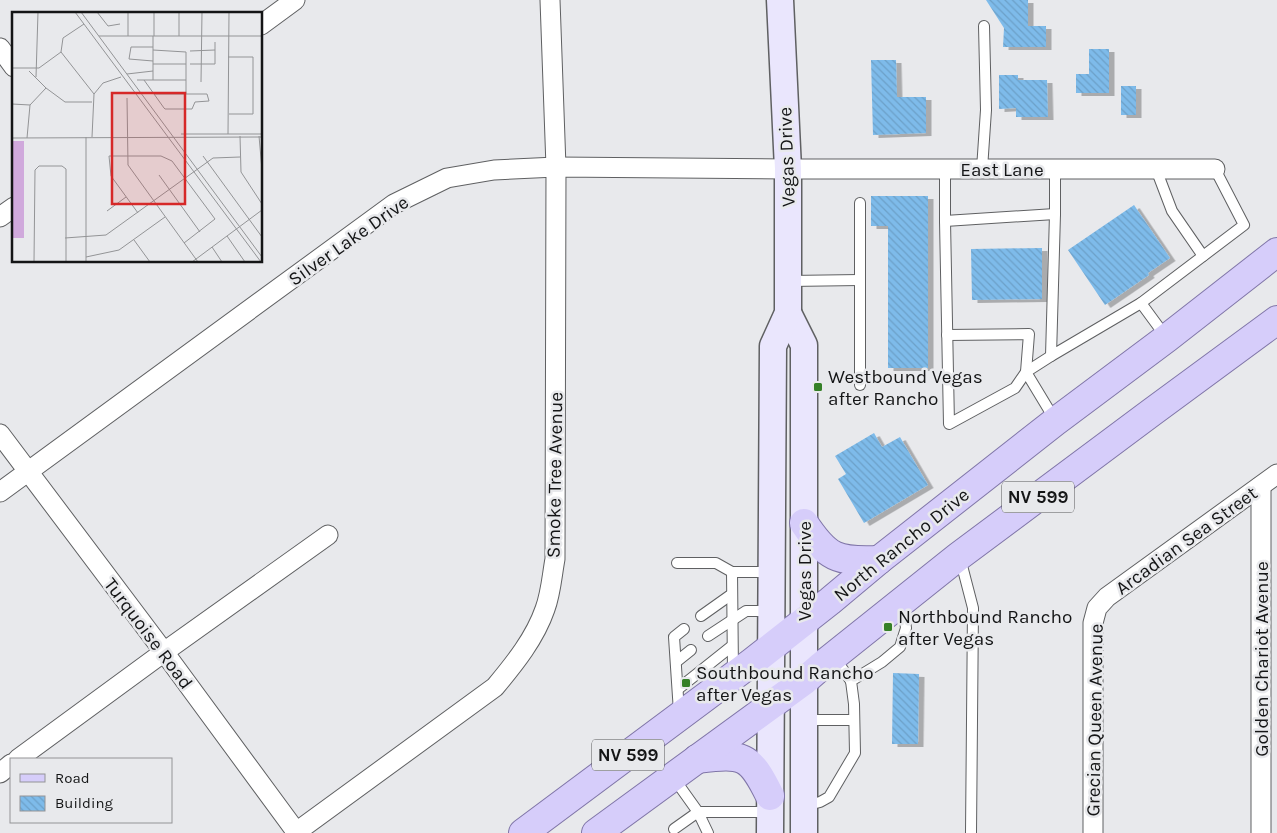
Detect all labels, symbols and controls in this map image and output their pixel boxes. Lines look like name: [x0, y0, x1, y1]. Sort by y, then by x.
inset map: [12, 12, 262, 262]
street label: Vegas Drive: [774, 107, 800, 207]
street label: East Lane: [960, 159, 1044, 181]
street label: Silver Lake Drive: [284, 191, 413, 291]
place label: Westbound Vegas after Rancho: [828, 366, 983, 410]
marker: Westbound Vegas after Rancho: [812, 381, 824, 393]
street label: Smoke Tree Avenue: [543, 392, 567, 558]
road number: NV 599: [1002, 482, 1074, 512]
street label: Arcadian Sea Street: [1111, 482, 1262, 600]
street label: North Rancho Drive: [830, 484, 974, 606]
street label: Vegas Drive: [794, 521, 816, 621]
street label: Golden Chariot Avenue: [1251, 561, 1273, 757]
street label: Turquoise Road: [99, 574, 197, 693]
place label: Northbound Rancho after Vegas: [898, 606, 1072, 650]
marker: Northbound Rancho after Vegas: [882, 621, 894, 633]
street label: Grecian Queen Avenue: [1082, 624, 1108, 817]
place label: Southbound Rancho after Vegas: [696, 662, 874, 706]
marker: Southbound Rancho after Vegas: [680, 677, 692, 689]
road number: NV 599: [592, 740, 664, 770]
legend: [10, 758, 172, 823]
text: Road: [55, 769, 90, 787]
text: Building: [55, 794, 113, 812]

